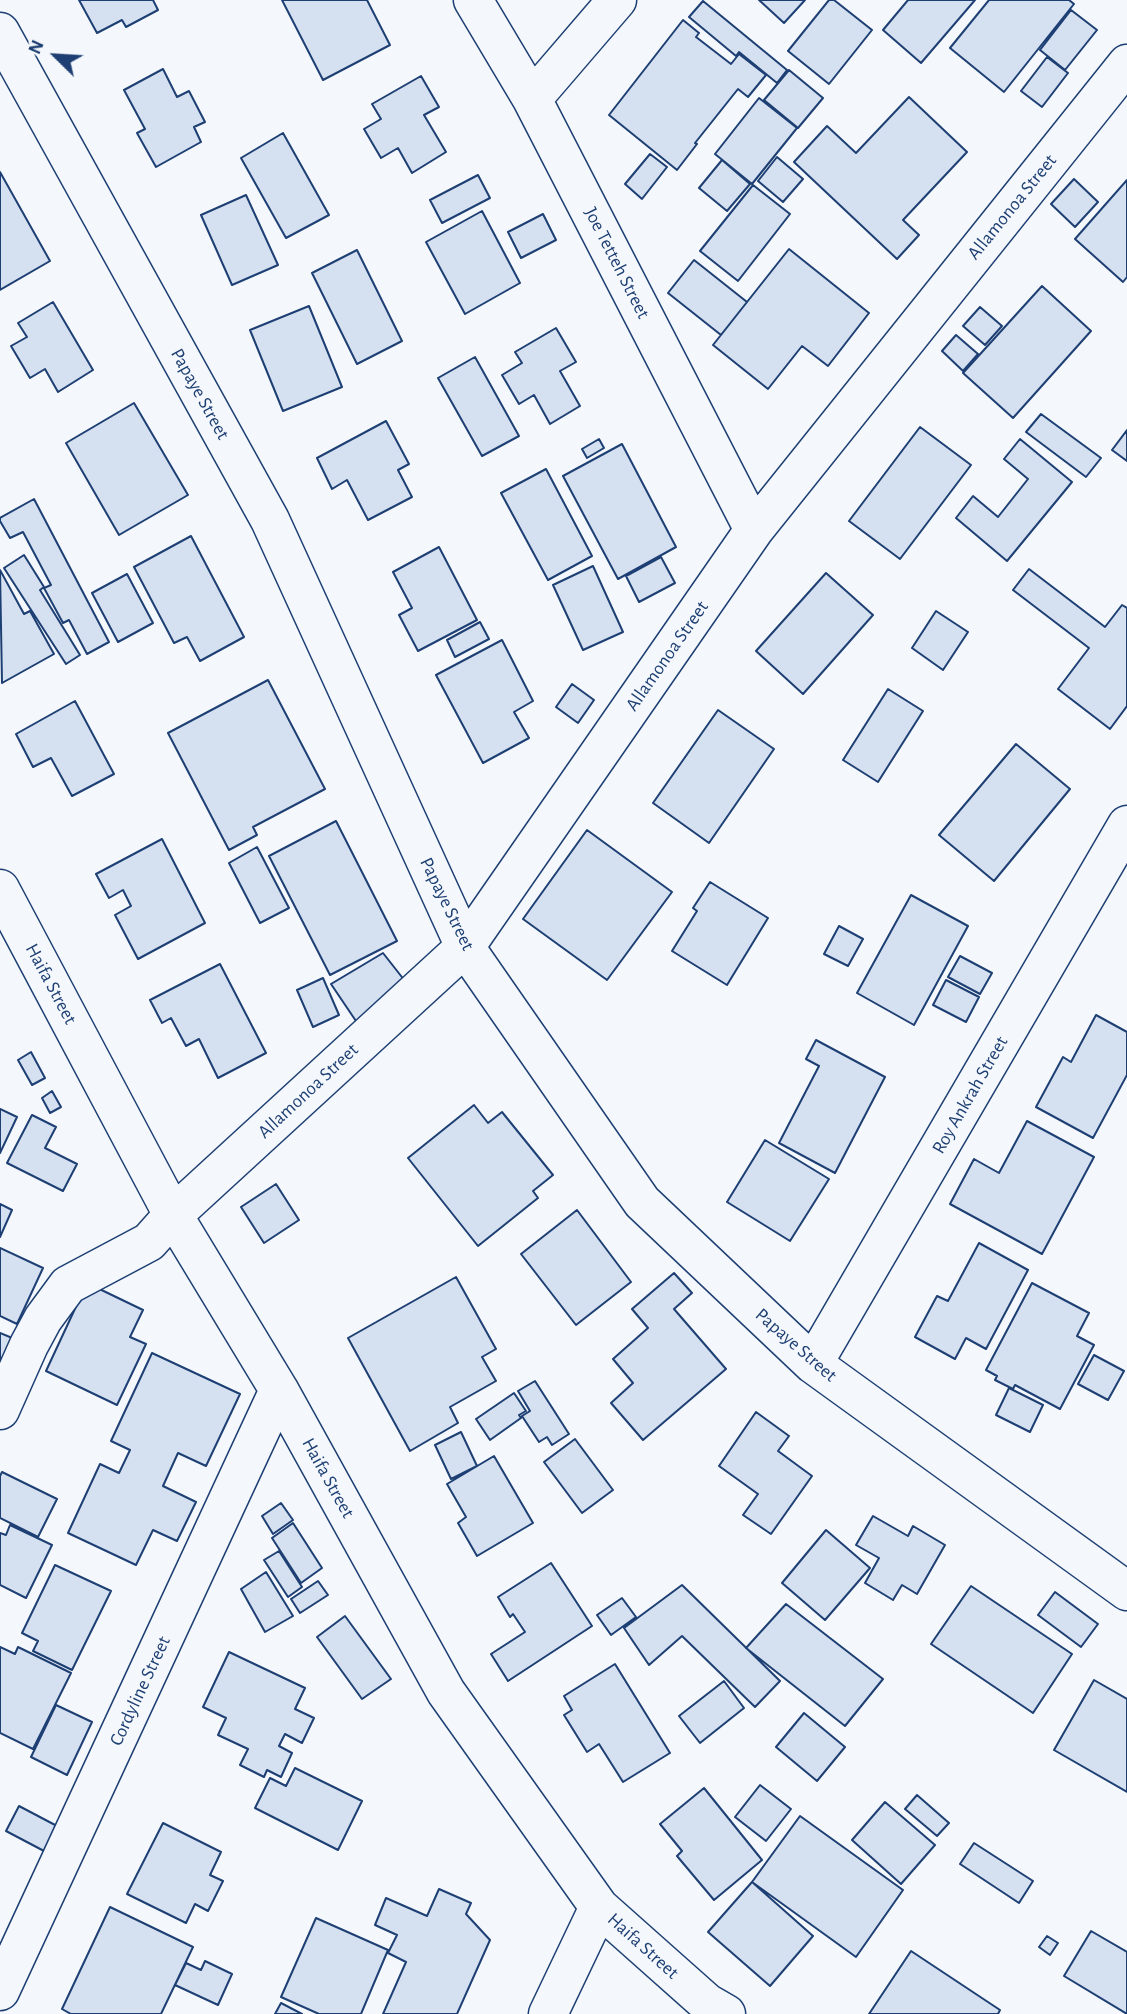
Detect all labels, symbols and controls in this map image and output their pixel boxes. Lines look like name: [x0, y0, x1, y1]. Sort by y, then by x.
north arrow: [21, 21, 91, 91]
text: N: [25, 37, 48, 57]
street label: Allamonoa Street: [963, 150, 1061, 264]
street label: Joe Tetteh Street: [579, 204, 655, 322]
street label: Papaye Street: [166, 344, 234, 444]
street label: Allamonoa Street: [621, 597, 713, 715]
street label: Papaye Street: [415, 854, 479, 954]
street label: Haifa Street: [20, 940, 82, 1028]
street label: Roy Ankrah Street: [927, 1032, 1013, 1158]
street label: Allamonoa Street: [253, 1039, 363, 1143]
street label: Papaye Street: [750, 1303, 842, 1387]
street label: Haifa Street: [297, 1434, 359, 1522]
street label: Cordyline Street: [105, 1633, 175, 1749]
street label: Haifa Street: [603, 1908, 683, 1984]

